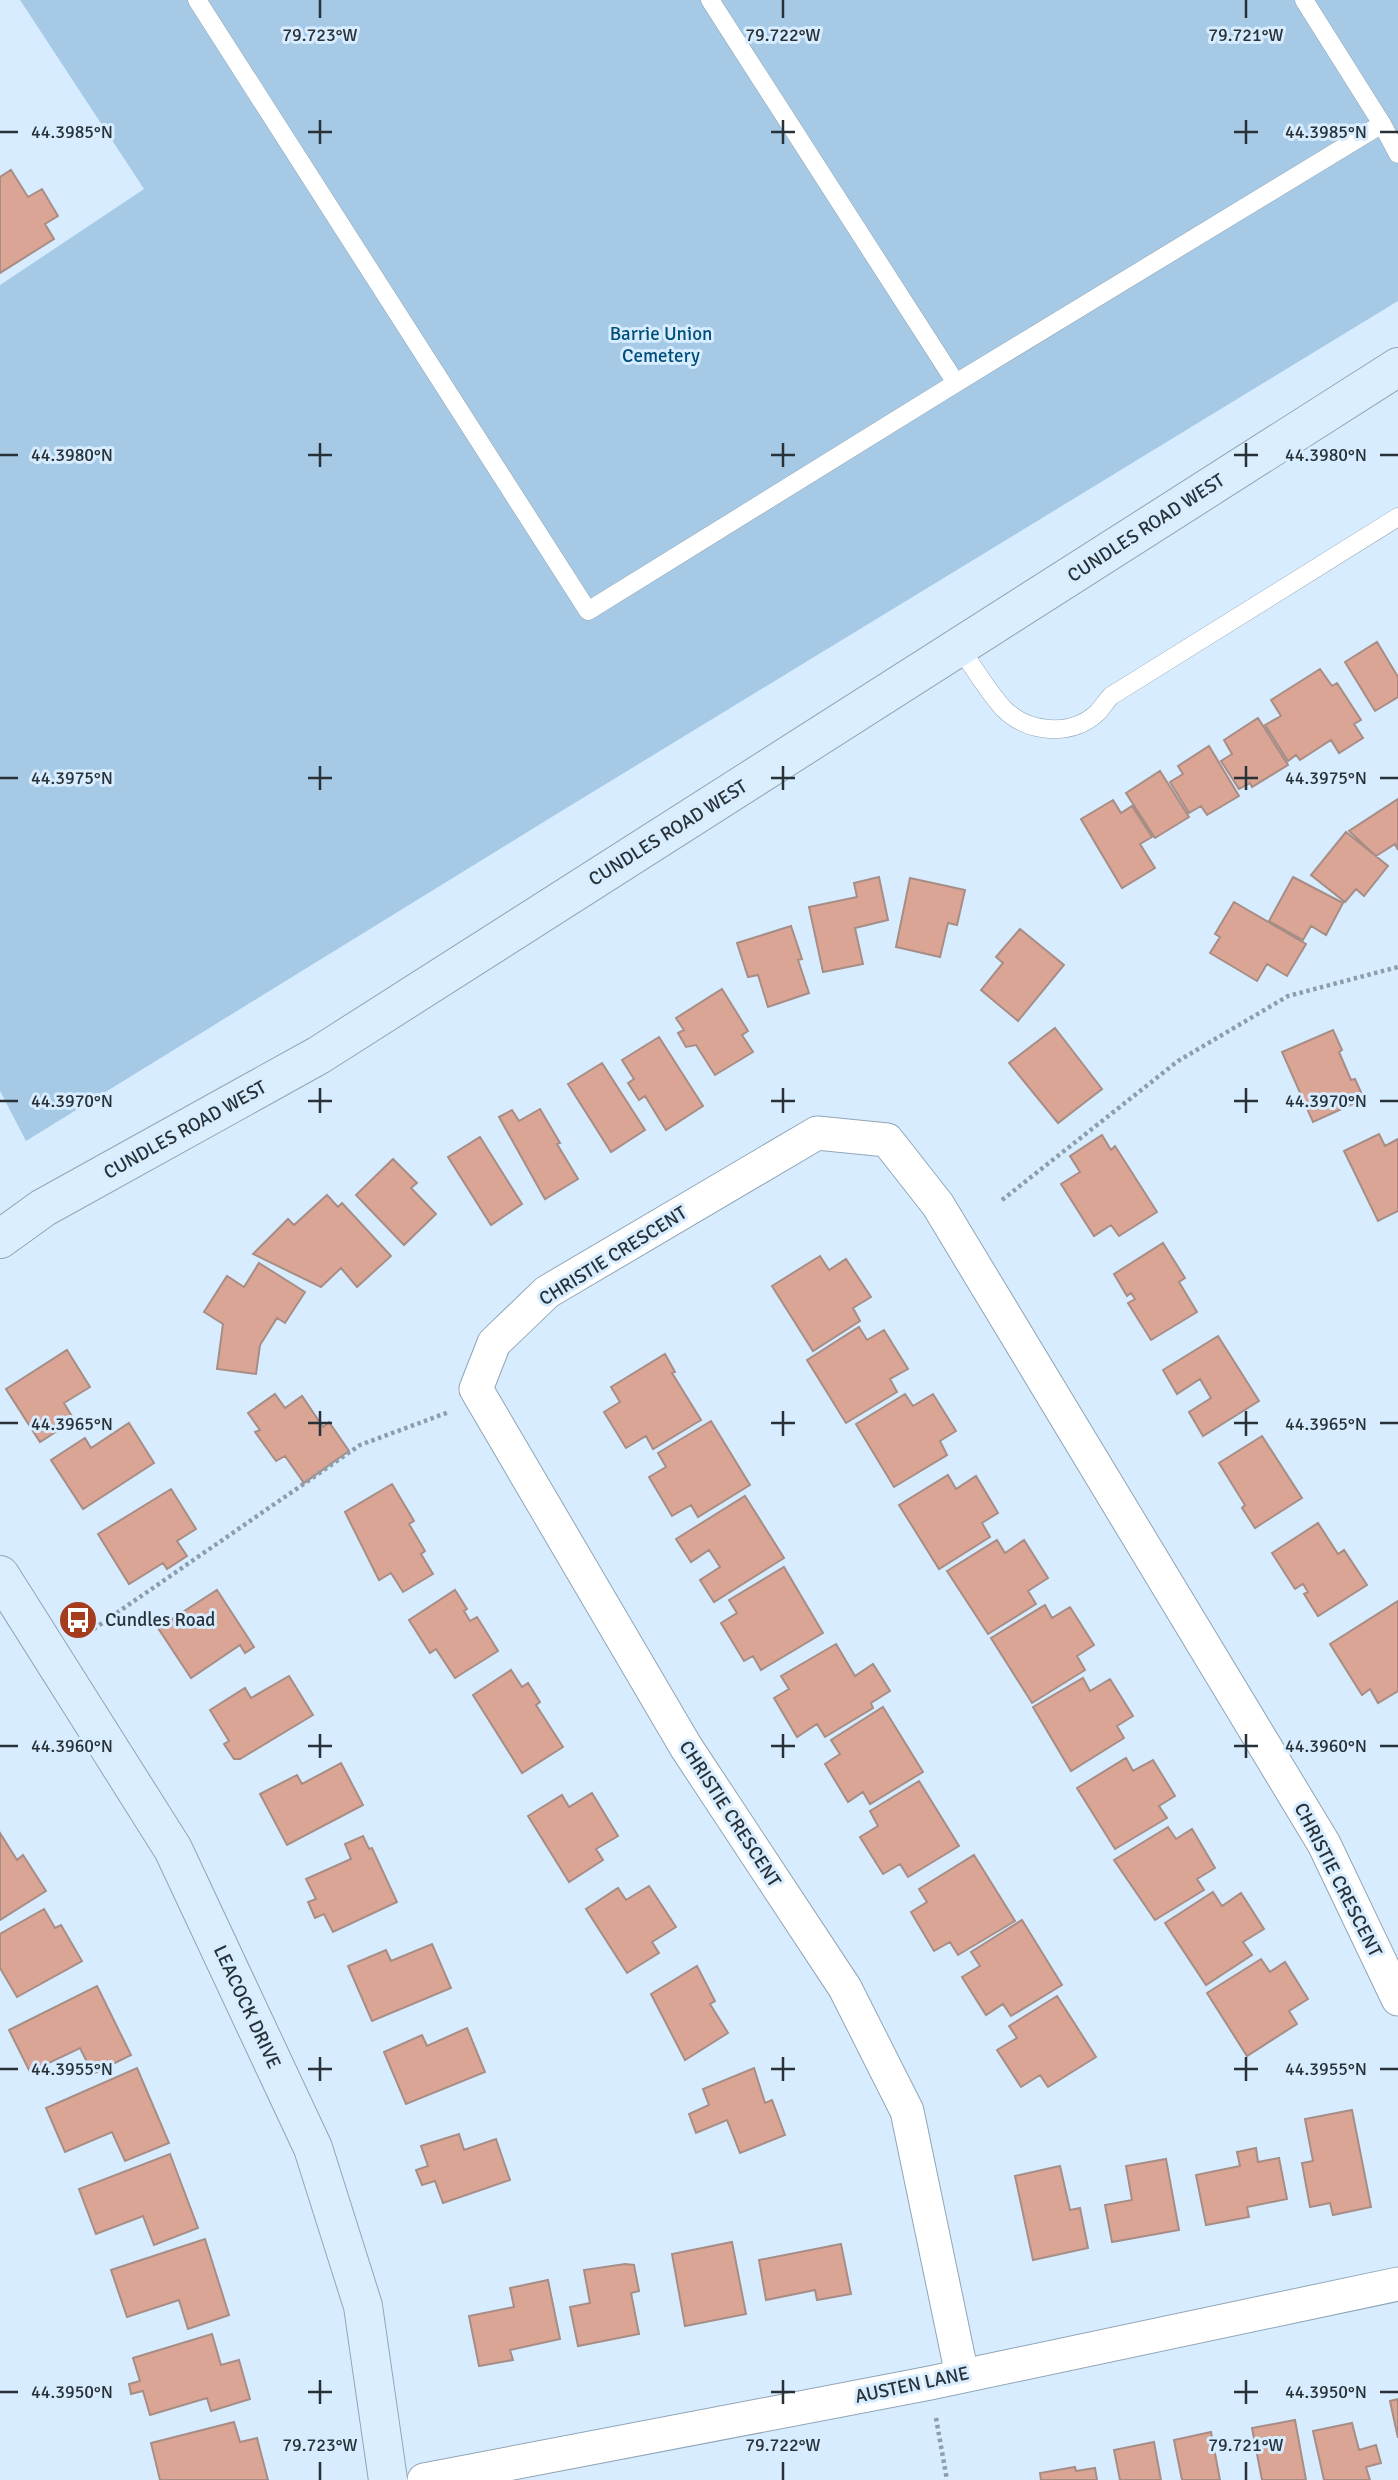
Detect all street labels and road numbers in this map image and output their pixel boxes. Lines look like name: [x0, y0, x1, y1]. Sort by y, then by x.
street label: CUNDLES ROAD WEST: [1063, 468, 1230, 588]
street label: CUNDLES ROAD WEST: [584, 774, 752, 892]
street label: CUNDLES ROAD WEST: [99, 1075, 271, 1185]
street label: CHRISTIE CRESCENT: [535, 1200, 692, 1311]
street label: CHRISTIE CRESCENT: [674, 1736, 787, 1892]
street label: CHRISTIE CRESCENT: [1289, 1799, 1388, 1962]
street label: LEACOCK DRIVE: [208, 1941, 286, 2073]
street label: AUSTEN LANE: [853, 2361, 971, 2409]

